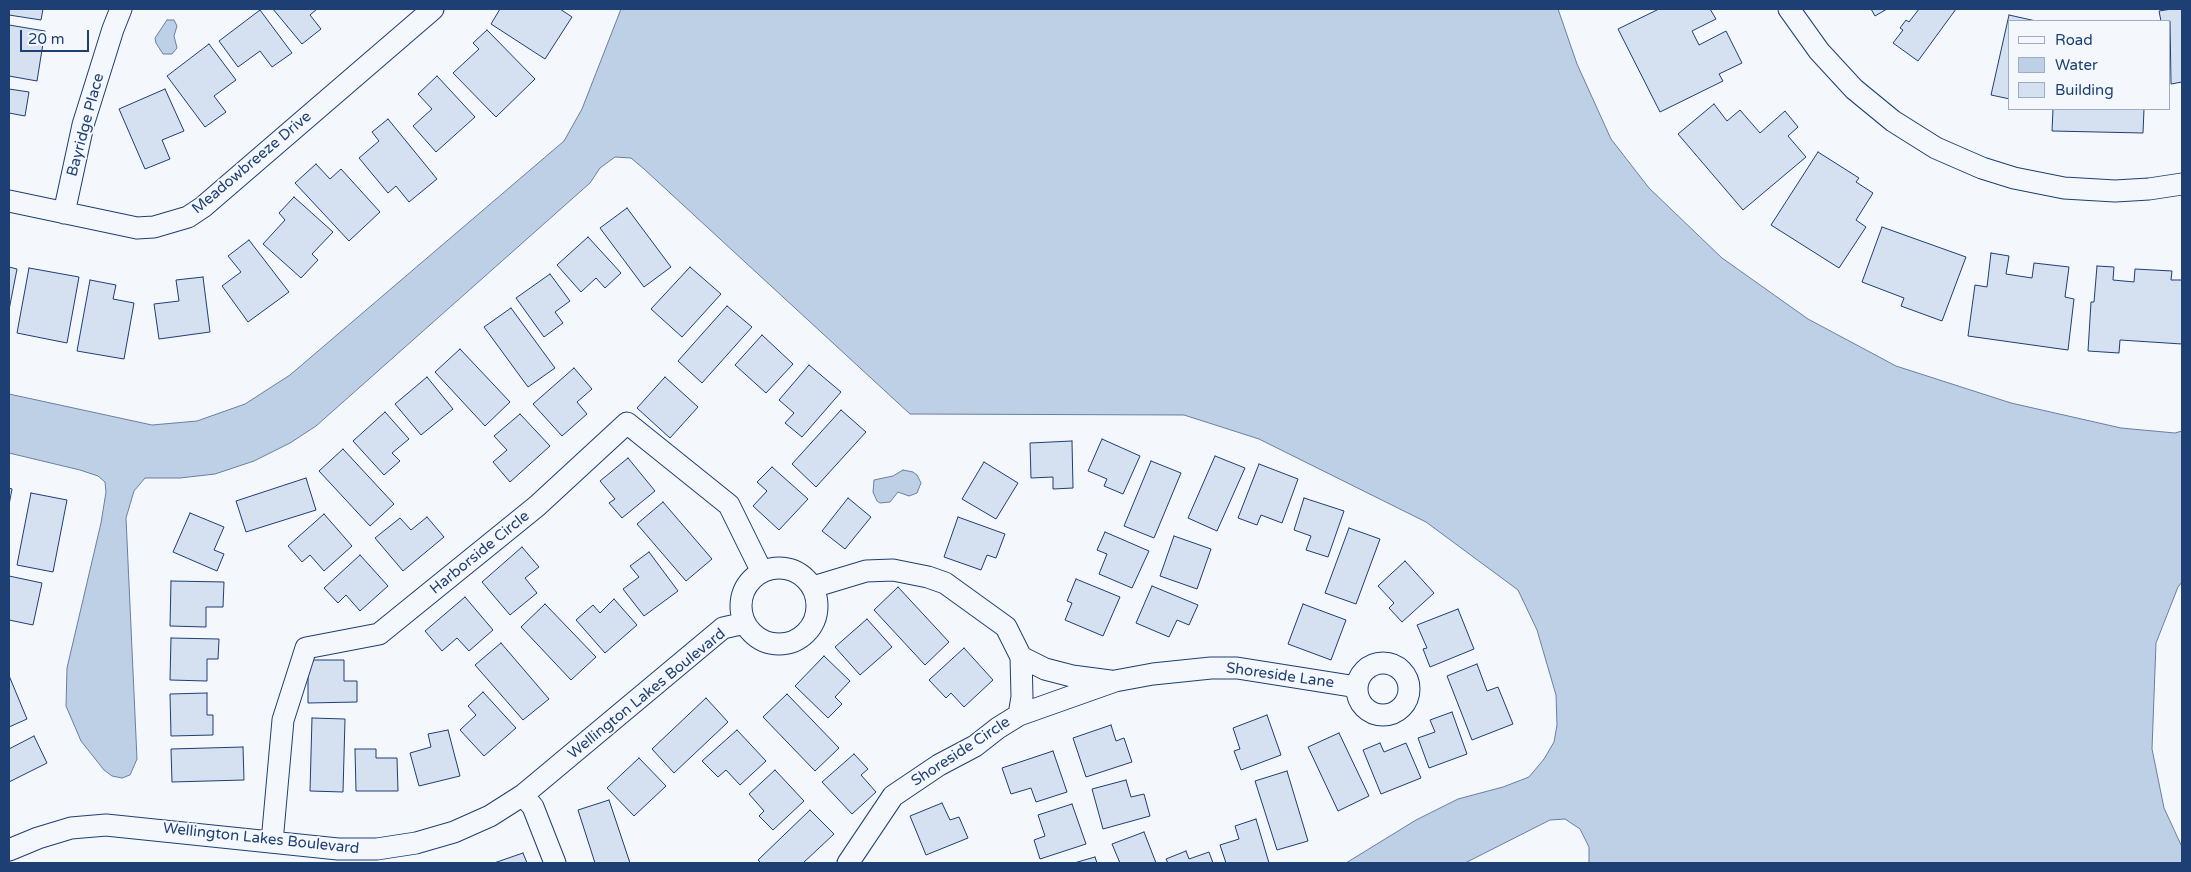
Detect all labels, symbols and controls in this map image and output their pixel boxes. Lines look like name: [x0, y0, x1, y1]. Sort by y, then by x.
scale bar: [22, 20, 91, 52]
legend: [2008, 20, 2171, 110]
text: 20 m: [28, 30, 65, 48]
text: Road: [2055, 31, 2093, 49]
text: Water: [2055, 56, 2098, 74]
street label: Bayridge Place: [64, 71, 108, 179]
text: Building: [2055, 81, 2114, 99]
street label: Meadowbreeze Drive: [189, 108, 315, 218]
street label: Harborside Circle: [427, 507, 533, 599]
street label: Wellington Lakes Boulevard: [565, 625, 729, 763]
street label: Shoreside Lane: [1225, 660, 1335, 692]
street label: Shoreside Circle: [908, 713, 1014, 791]
street label: Wellington Lakes Boulevard: [162, 820, 360, 858]

